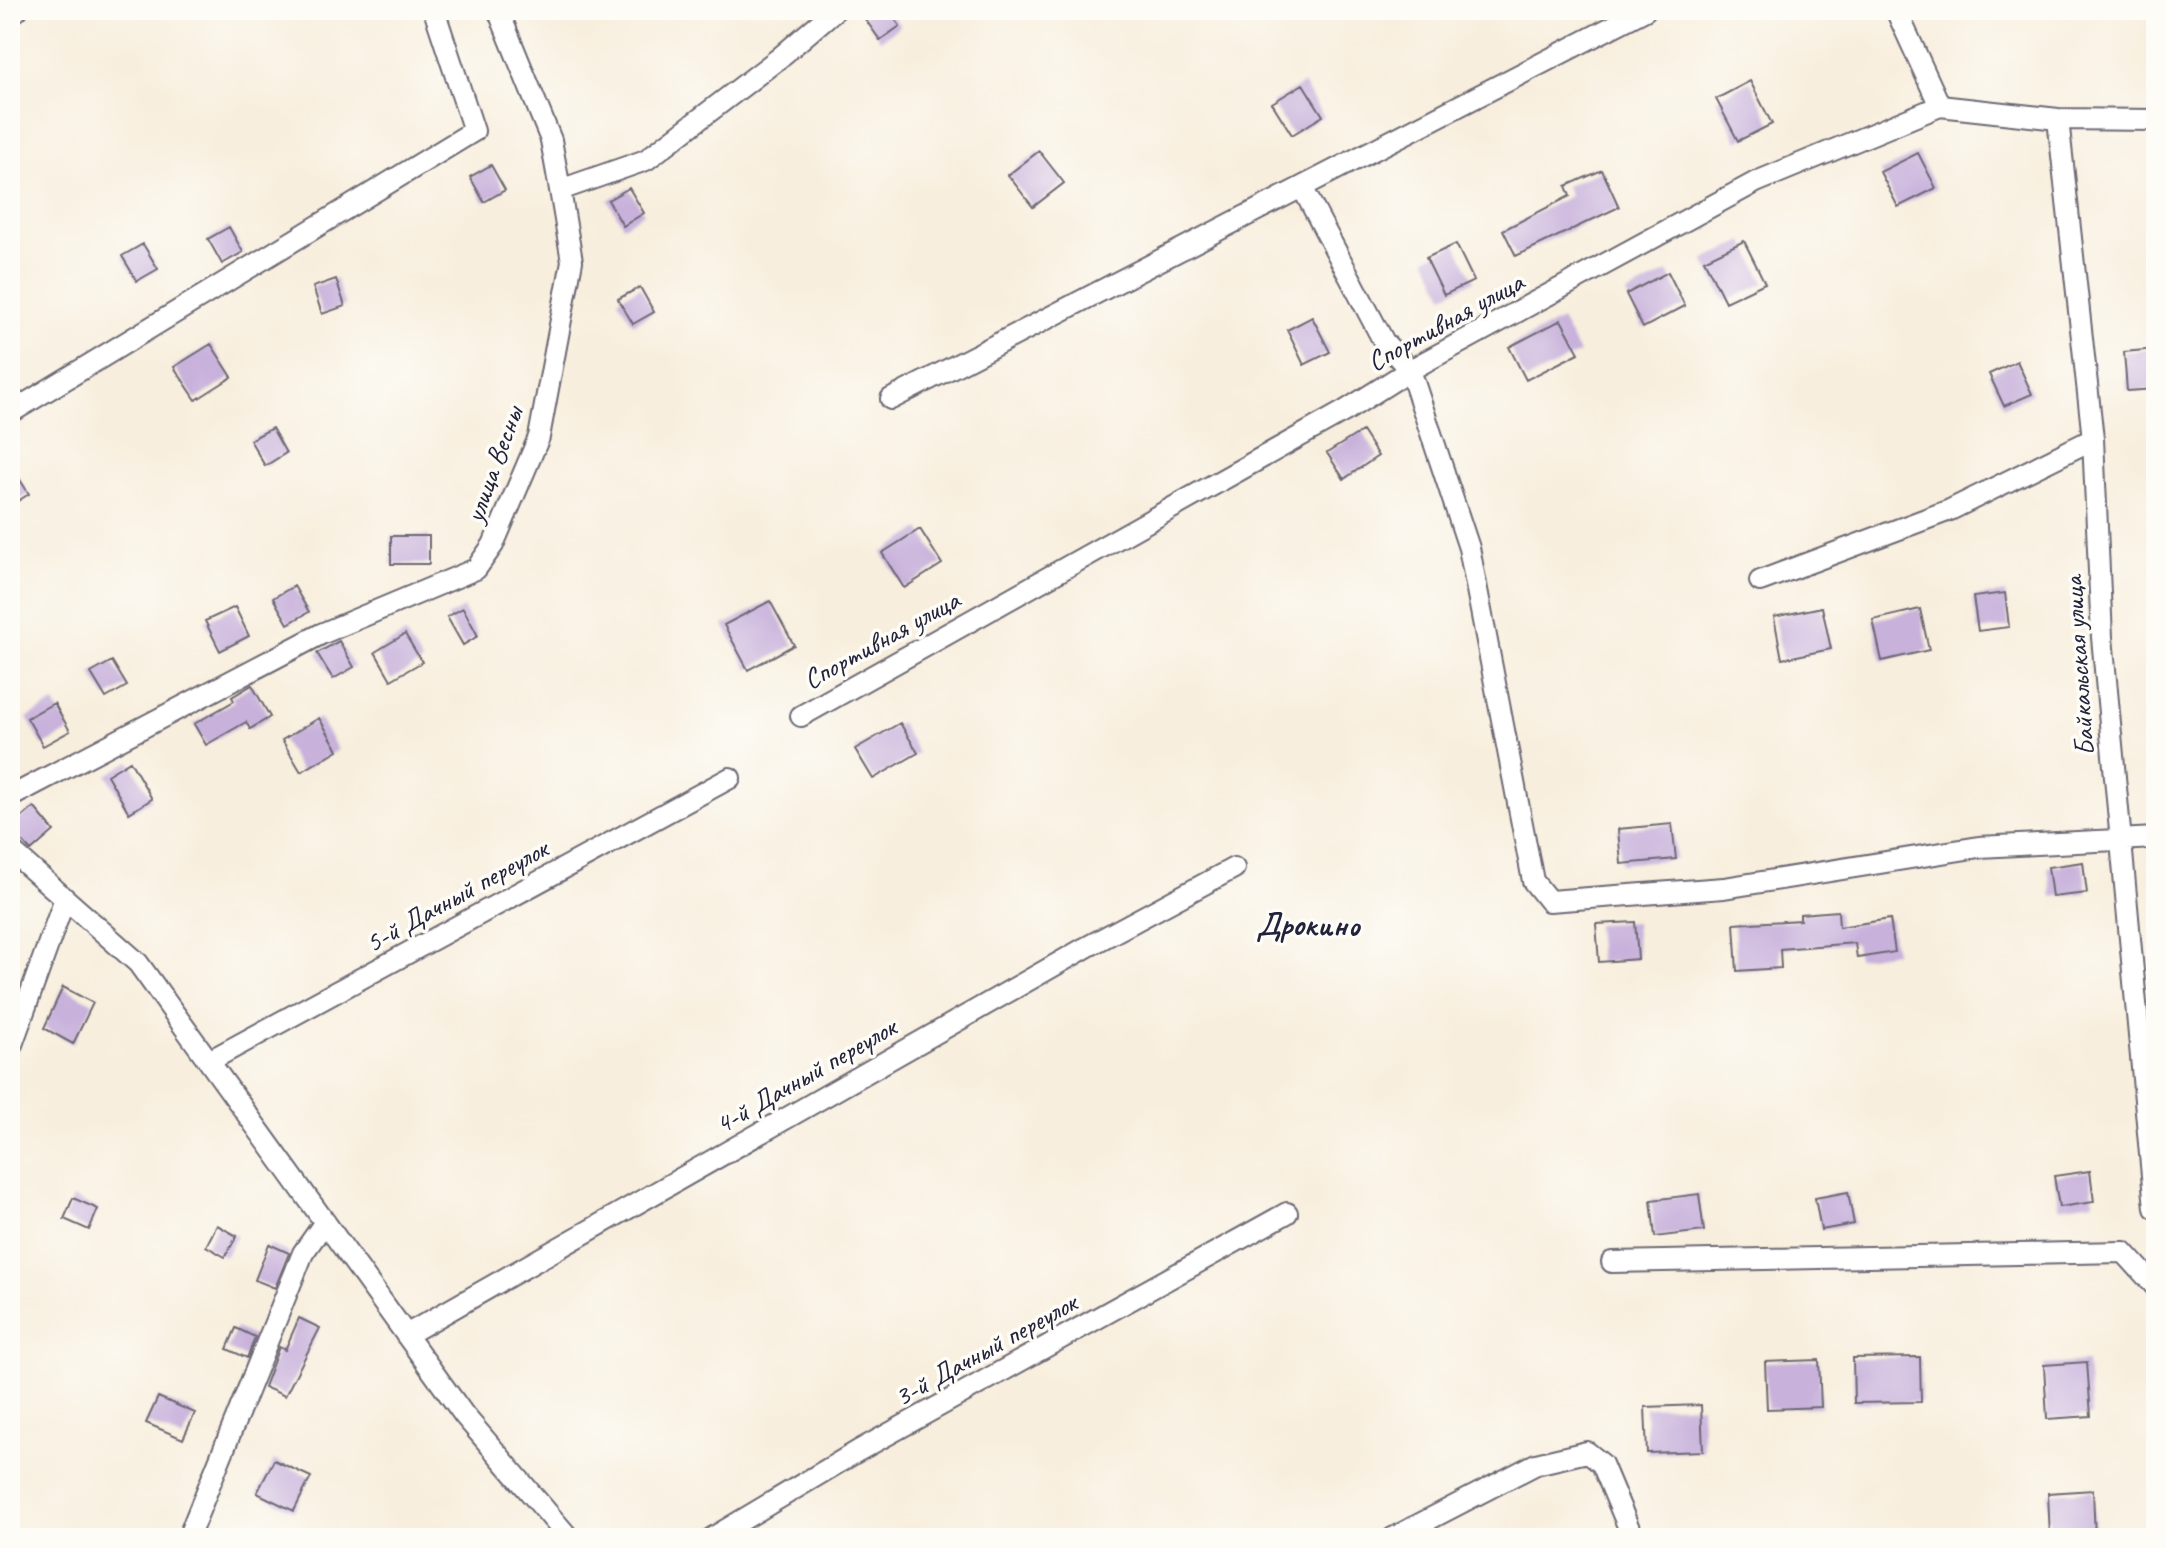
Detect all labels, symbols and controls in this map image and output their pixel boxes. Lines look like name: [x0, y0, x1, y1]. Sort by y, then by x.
street label: Спортивная улица: [1361, 263, 1531, 379]
street label: улица Весны: [456, 399, 531, 529]
street label: Байкальская улица: [2055, 572, 2102, 757]
street label: Спортивная улица: [797, 581, 967, 697]
street label: 5-й Дачный переулок: [359, 830, 556, 960]
district label: Дрокино: [1256, 904, 1361, 945]
street label: 4-й Дачный переулок: [708, 1008, 904, 1141]
street label: 3-й Дачный переулок: [888, 1284, 1085, 1414]

